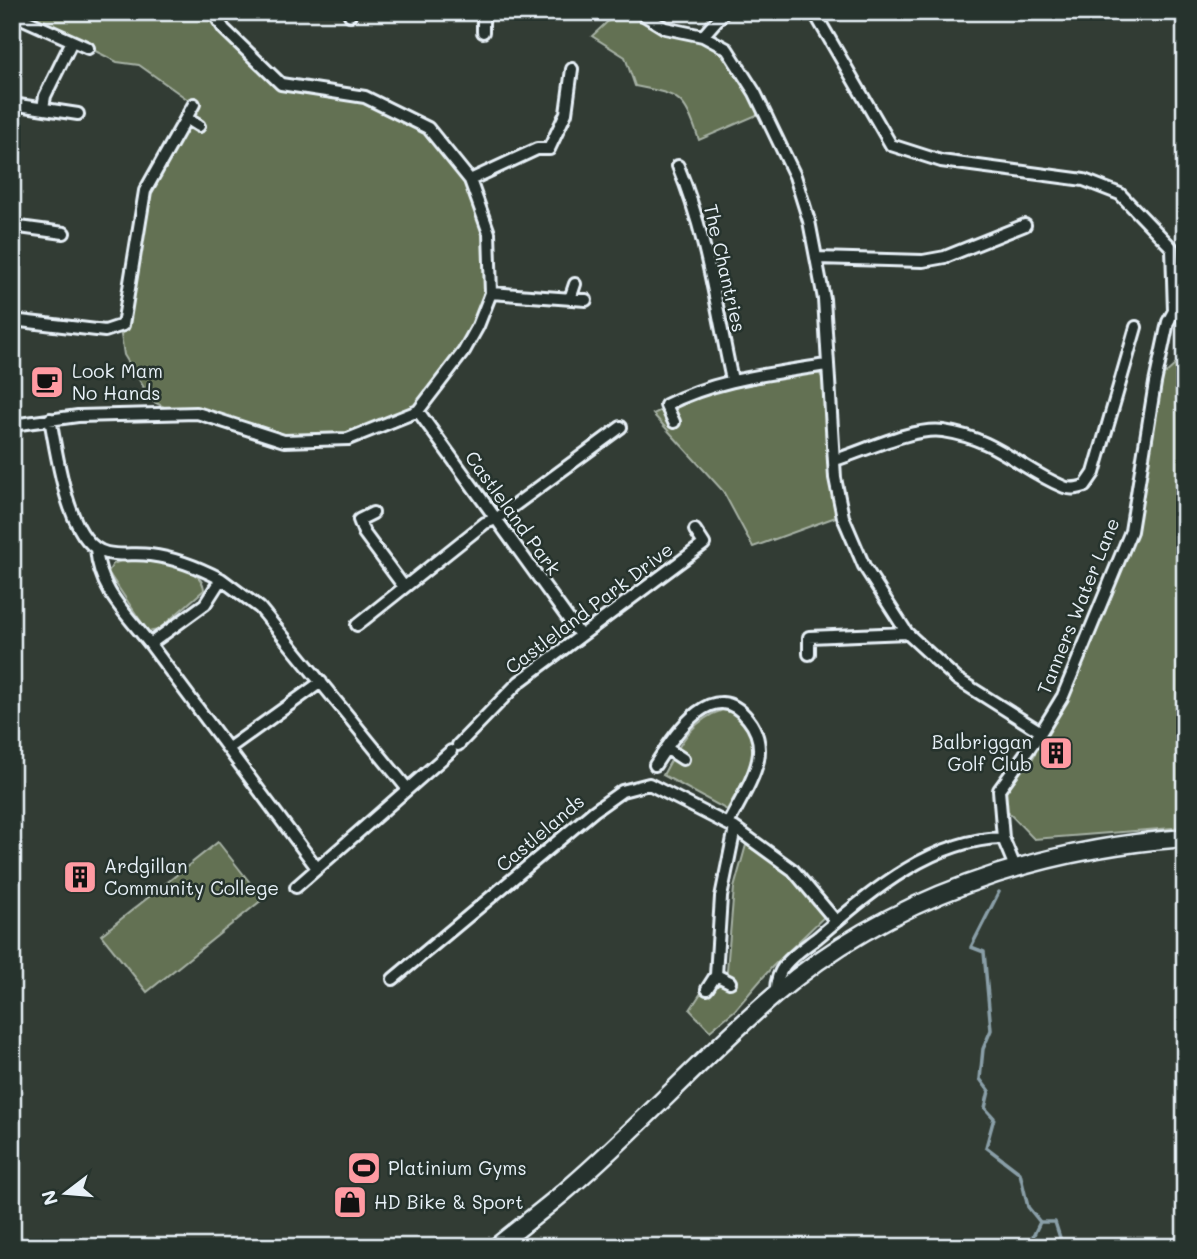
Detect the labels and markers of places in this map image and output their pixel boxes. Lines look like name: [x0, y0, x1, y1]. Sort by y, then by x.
place label: Look Mam No Hands: [72, 358, 163, 405]
cafe icon: Look Mam No Hands: [28, 363, 66, 401]
place label: Balbriggan Golf Club: [932, 729, 1032, 776]
building icon: Balbriggan Golf Club: [1037, 734, 1075, 772]
place label: Ardgillan Community College: [104, 853, 279, 900]
building icon: Ardgillan Community College: [61, 858, 99, 896]
sports icon: Platinium Gyms: [345, 1149, 383, 1187]
place label: Platinium Gyms: [388, 1155, 527, 1180]
shop icon: HD Bike & Sport: [331, 1183, 369, 1221]
place label: HD Bike & Sport: [374, 1189, 524, 1214]

